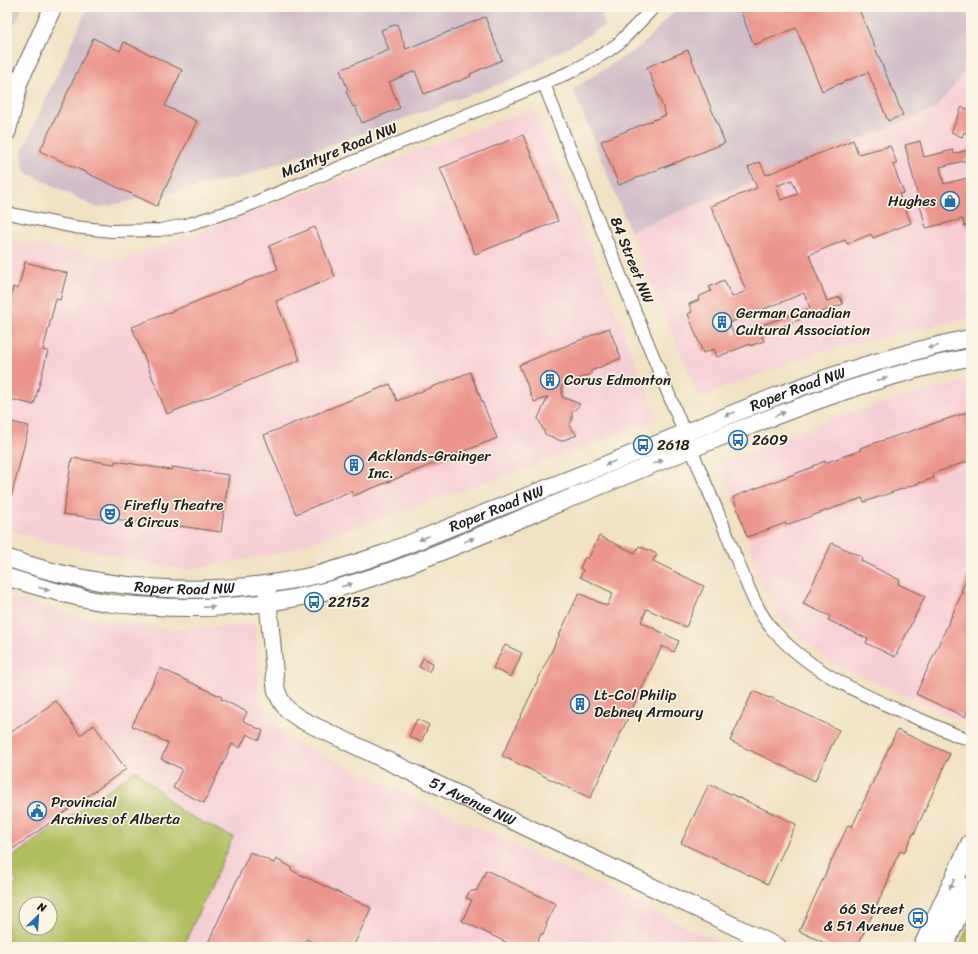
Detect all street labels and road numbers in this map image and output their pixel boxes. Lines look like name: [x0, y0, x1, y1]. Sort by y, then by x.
street label: McIntyre Road NW: [277, 115, 401, 185]
street label: 84 Street NW: [603, 212, 661, 308]
street label: Roper Road NW: [746, 359, 849, 419]
street label: Roper Road NW: [445, 478, 548, 539]
street label: Roper Road NW: [133, 573, 236, 602]
street label: 51 Avenue NW: [425, 770, 521, 833]

